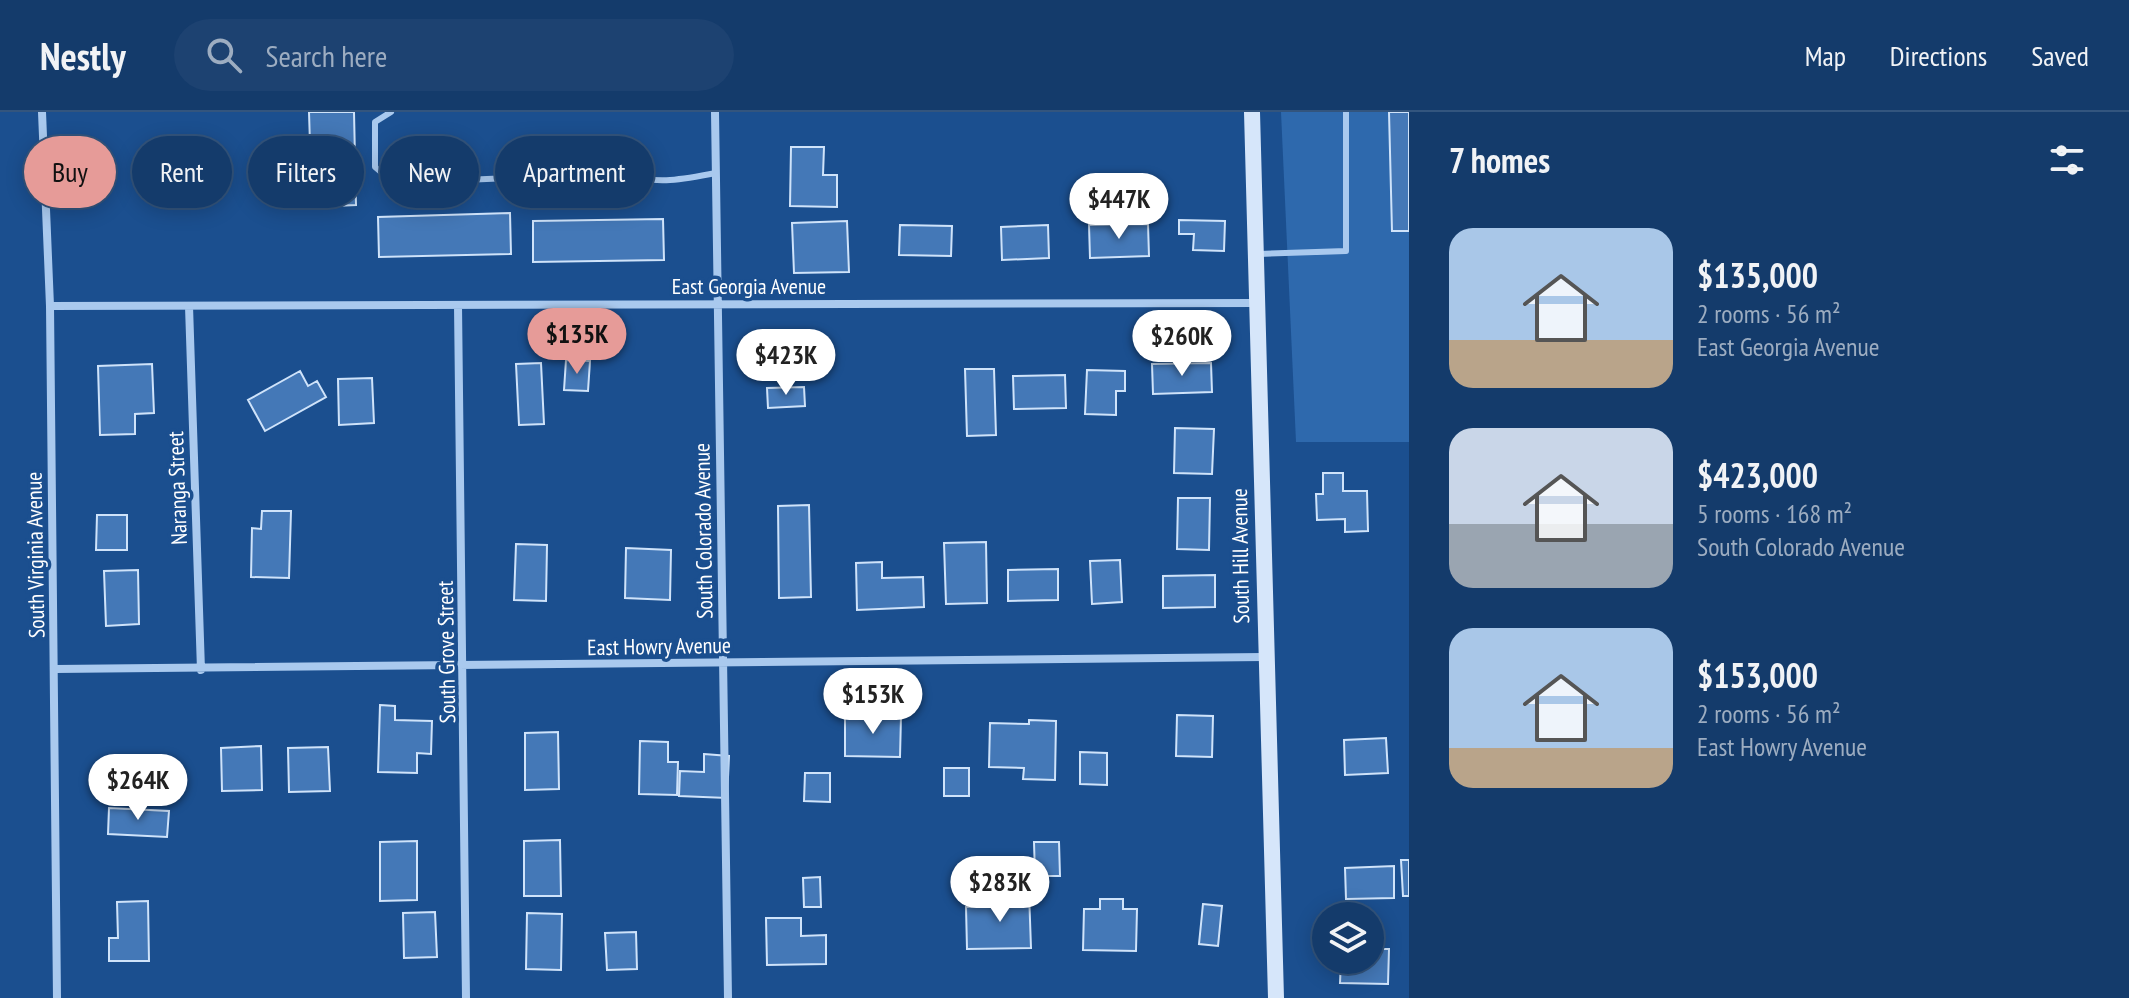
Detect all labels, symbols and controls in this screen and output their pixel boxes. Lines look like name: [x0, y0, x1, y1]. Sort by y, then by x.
search box: [174, 19, 734, 91]
text: Nestly: [40, 31, 126, 80]
icon: search: [202, 33, 246, 77]
text: Search here: [266, 36, 387, 75]
text: Map: [1805, 37, 1846, 74]
text: Directions: [1890, 37, 1987, 74]
text: Saved: [2031, 37, 2089, 74]
chip: Buy: [24, 136, 116, 208]
chip: Rent: [132, 136, 232, 208]
chip: Filters: [248, 136, 364, 208]
chip: New: [380, 136, 479, 208]
chip: Apartment: [495, 136, 654, 208]
text: 7 homes: [1449, 138, 1550, 182]
icon: filters: [2045, 138, 2089, 182]
pin: $447K: [1063, 173, 1175, 241]
text: $447K: [1087, 182, 1151, 215]
text: $135,000: [1697, 253, 1818, 297]
icon: home: [1513, 260, 1609, 356]
street label: East Georgia Avenue: [672, 272, 826, 300]
text: 2 rooms · 56 m²: [1697, 297, 1841, 330]
pin: $135K: [521, 308, 633, 376]
pin: $260K: [1126, 310, 1238, 378]
text: $135K: [545, 317, 609, 350]
text: $260K: [1150, 319, 1214, 352]
pin: $423K: [730, 329, 842, 397]
text: East Georgia Avenue: [1697, 330, 1880, 363]
text: $423K: [754, 338, 818, 371]
street label: Naranga Street: [161, 431, 193, 545]
street label: South Colorado Avenue: [687, 443, 719, 619]
text: $423,000: [1697, 453, 1818, 497]
icon: home: [1513, 460, 1609, 556]
street label: South Virginia Avenue: [20, 471, 50, 639]
street label: South Hill Avenue: [1225, 488, 1255, 624]
text: 5 rooms · 168 m²: [1697, 497, 1852, 530]
text: South Colorado Avenue: [1697, 530, 1905, 563]
street label: South Grove Street: [431, 580, 461, 724]
street label: East Howry Avenue: [587, 631, 731, 661]
text: $153,000: [1697, 653, 1818, 697]
icon: home: [1513, 660, 1609, 756]
pin: $153K: [817, 668, 929, 736]
text: $153K: [841, 677, 905, 710]
text: 2 rooms · 56 m²: [1697, 697, 1841, 730]
text: East Howry Avenue: [1697, 730, 1867, 763]
pin: $264K: [82, 754, 194, 822]
text: $264K: [106, 763, 170, 796]
pin: $283K: [944, 856, 1056, 924]
text: $283K: [968, 865, 1032, 898]
map controls: [1312, 902, 1384, 974]
button: layers: [1312, 902, 1384, 974]

